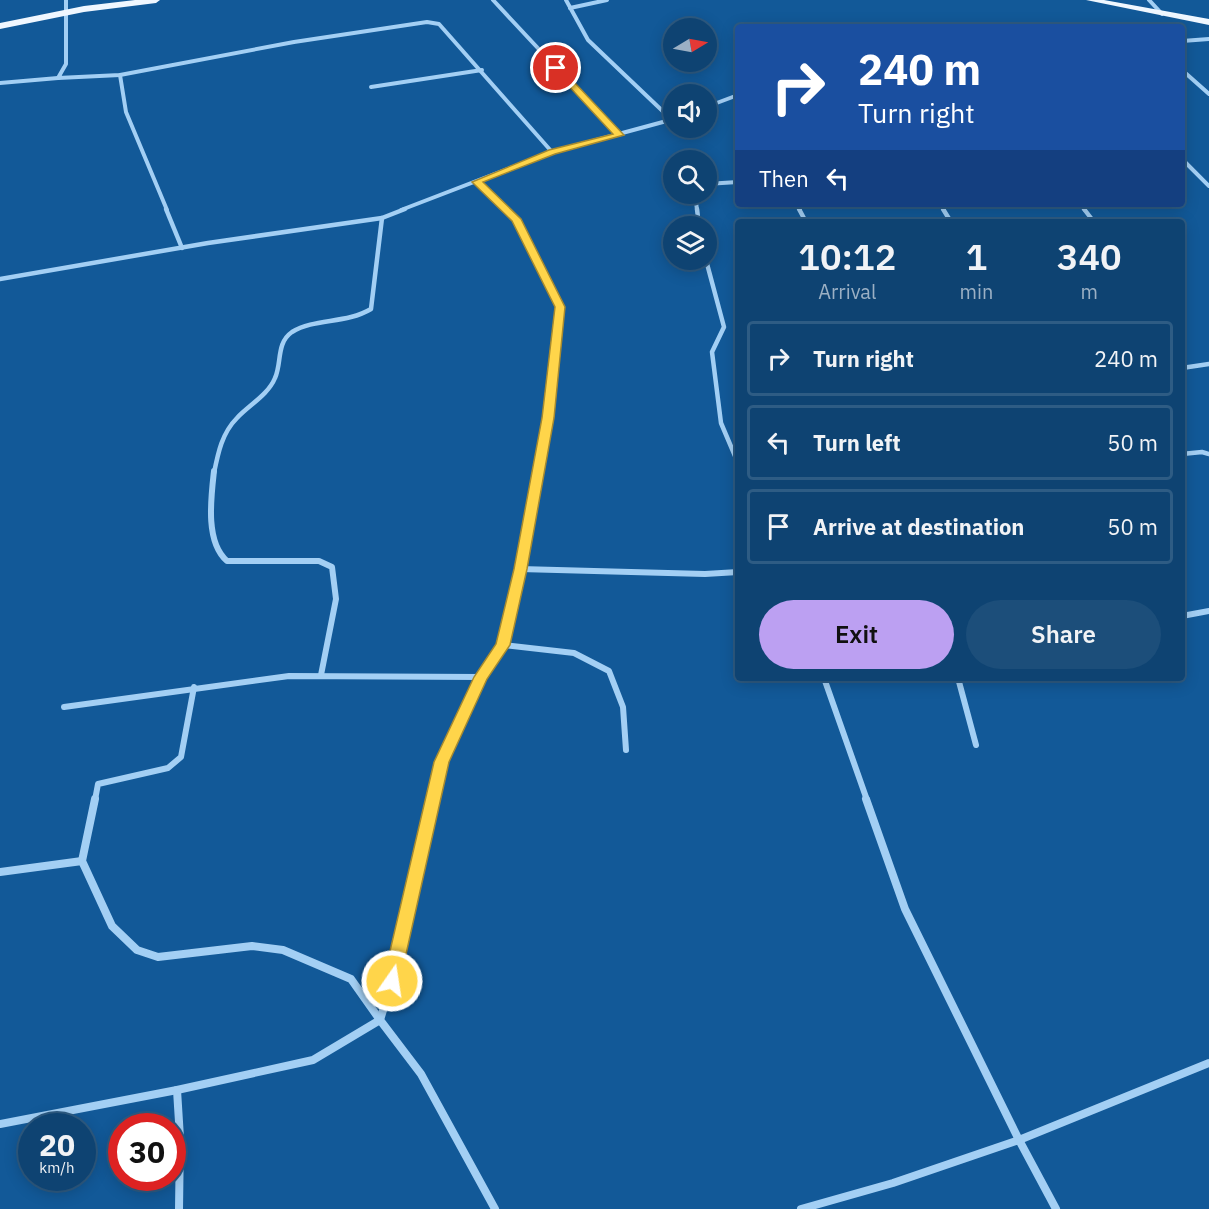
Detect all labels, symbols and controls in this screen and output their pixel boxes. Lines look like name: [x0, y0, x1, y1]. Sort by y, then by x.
north arrow: [663, 18, 717, 72]
map controls: [663, 18, 717, 270]
pin: [530, 42, 581, 93]
text: 240 m: [858, 42, 981, 97]
icon: right: [759, 48, 837, 126]
icon: arrive: [539, 51, 572, 84]
button: sound: [663, 84, 717, 138]
text: Turn right: [858, 95, 975, 130]
button: search: [663, 150, 717, 204]
icon: left: [821, 162, 854, 195]
text: Then: [759, 164, 809, 193]
button: layers: [663, 216, 717, 270]
text: 10:12: [798, 233, 896, 280]
text: 1: [966, 233, 987, 280]
text: 340: [1057, 233, 1122, 280]
text: Arrival: [818, 278, 876, 305]
text: min: [960, 278, 993, 305]
text: m: [1080, 278, 1098, 305]
icon: right: [762, 342, 795, 375]
text: Turn right: [813, 344, 914, 373]
text: 240 m: [1094, 344, 1158, 373]
icon: left: [762, 426, 795, 459]
text: Turn left: [813, 428, 901, 457]
text: 50 m: [1107, 428, 1158, 457]
icon: arrive: [762, 510, 795, 543]
text: Arrive at destination: [813, 512, 1024, 541]
text: 50 m: [1107, 512, 1158, 541]
button: Exit: [759, 600, 954, 669]
button: Share: [966, 600, 1161, 669]
position arrow: [360, 949, 424, 1013]
speed limit sign: 30: [108, 1113, 186, 1191]
text: 20: [39, 1125, 75, 1164]
text: km/h: [39, 1158, 75, 1177]

